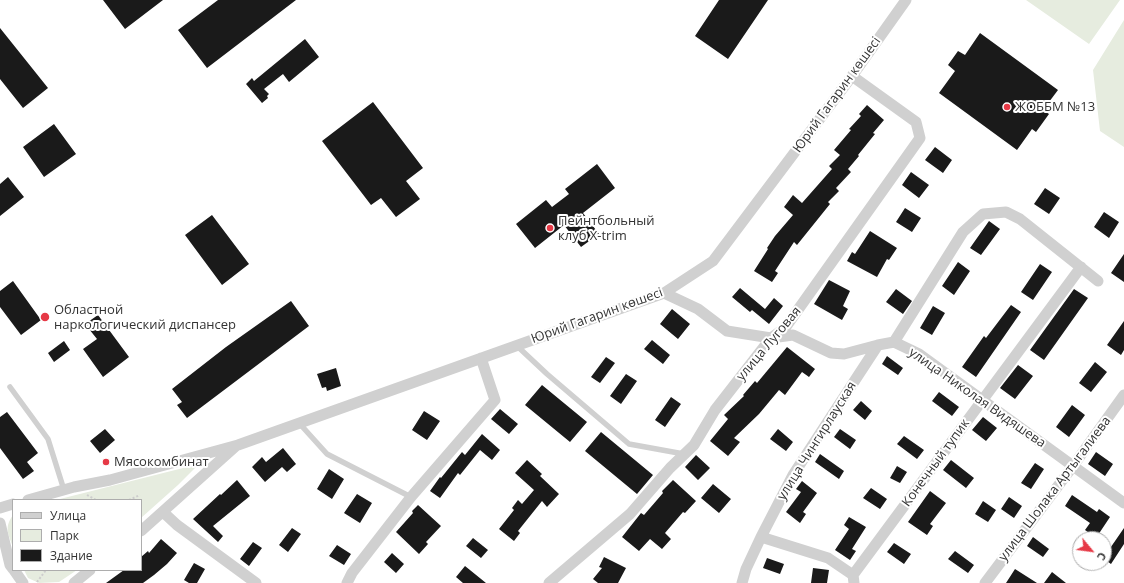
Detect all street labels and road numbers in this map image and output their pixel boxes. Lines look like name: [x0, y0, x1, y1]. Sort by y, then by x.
street label: Юрий Гагарин көшесі: [790, 34, 884, 156]
street label: Юрий Гагарин көшесі: [529, 285, 665, 347]
street label: улица Луговая: [733, 304, 805, 384]
street label: улица Николая Видяшева: [906, 345, 1048, 451]
street label: улица Чингирлауская: [774, 379, 860, 503]
street label: улица Шолака Артыгалиева: [996, 414, 1114, 564]
street label: Конечный тупик: [899, 416, 973, 510]

